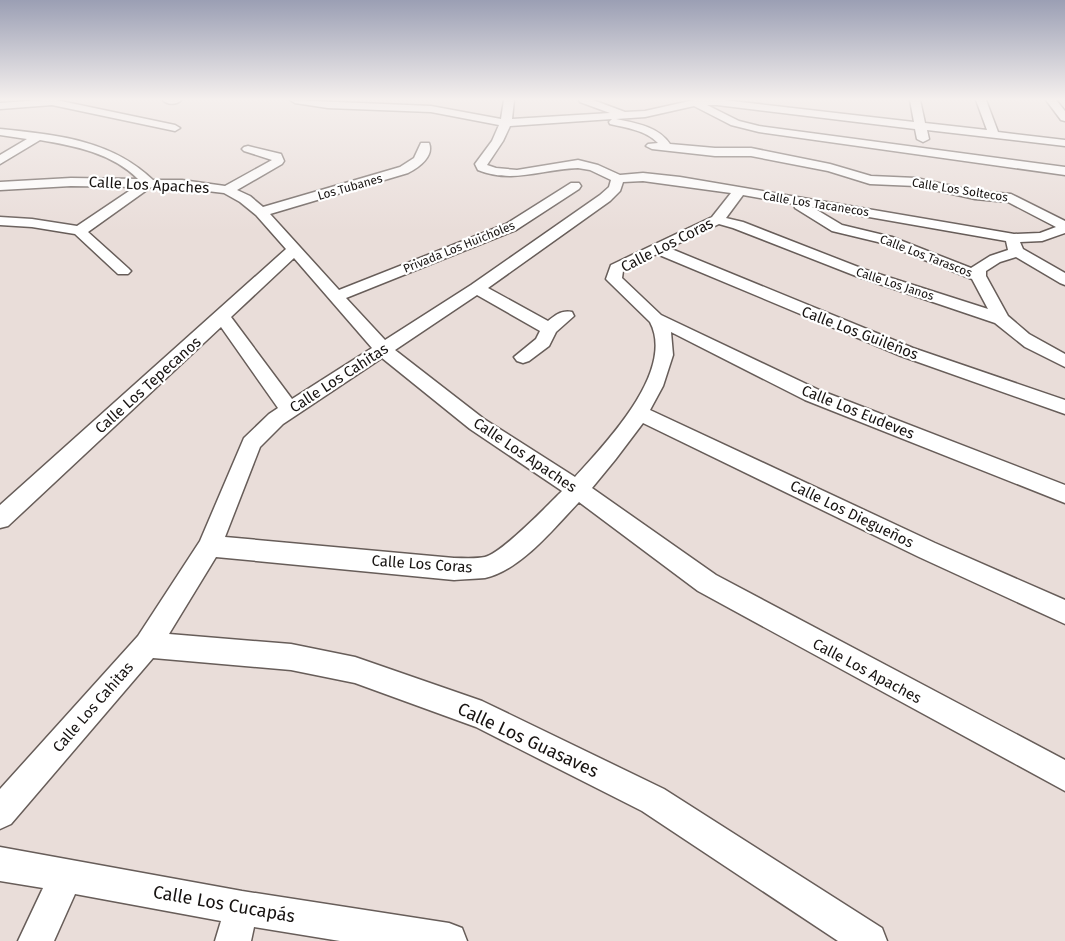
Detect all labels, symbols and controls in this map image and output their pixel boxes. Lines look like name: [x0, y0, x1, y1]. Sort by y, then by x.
street label: Los Tubanes: [316, 171, 384, 203]
street label: Calle Los Apaches: [88, 173, 210, 197]
street label: Calle Los Soltecos: [911, 175, 1009, 205]
street label: Calle Los Tacanecos: [762, 189, 870, 219]
street label: Calle Los Coras: [618, 214, 716, 276]
street label: Privada Los Huicholes: [401, 218, 517, 276]
street label: Calle Los Tarascos: [878, 232, 974, 280]
street label: Calle Los Janos: [854, 265, 936, 303]
street label: Calle Los Guileños: [799, 302, 921, 364]
street label: Calle Los Tepecanos: [91, 333, 205, 437]
street label: Calle Los Cahitas: [286, 339, 392, 417]
street label: Calle Los Eudeves: [799, 381, 917, 443]
street label: Calle Los Apaches: [470, 414, 580, 496]
street label: Calle Los Diegueños: [787, 476, 917, 552]
street label: Calle Los Coras: [371, 551, 473, 577]
street label: Calle Los Apaches: [810, 635, 924, 707]
street label: Calle Los Cahitas: [49, 658, 137, 756]
street label: Calle Los Guasaves: [454, 698, 602, 782]
street label: Calle Los Cucapás: [151, 881, 297, 927]

